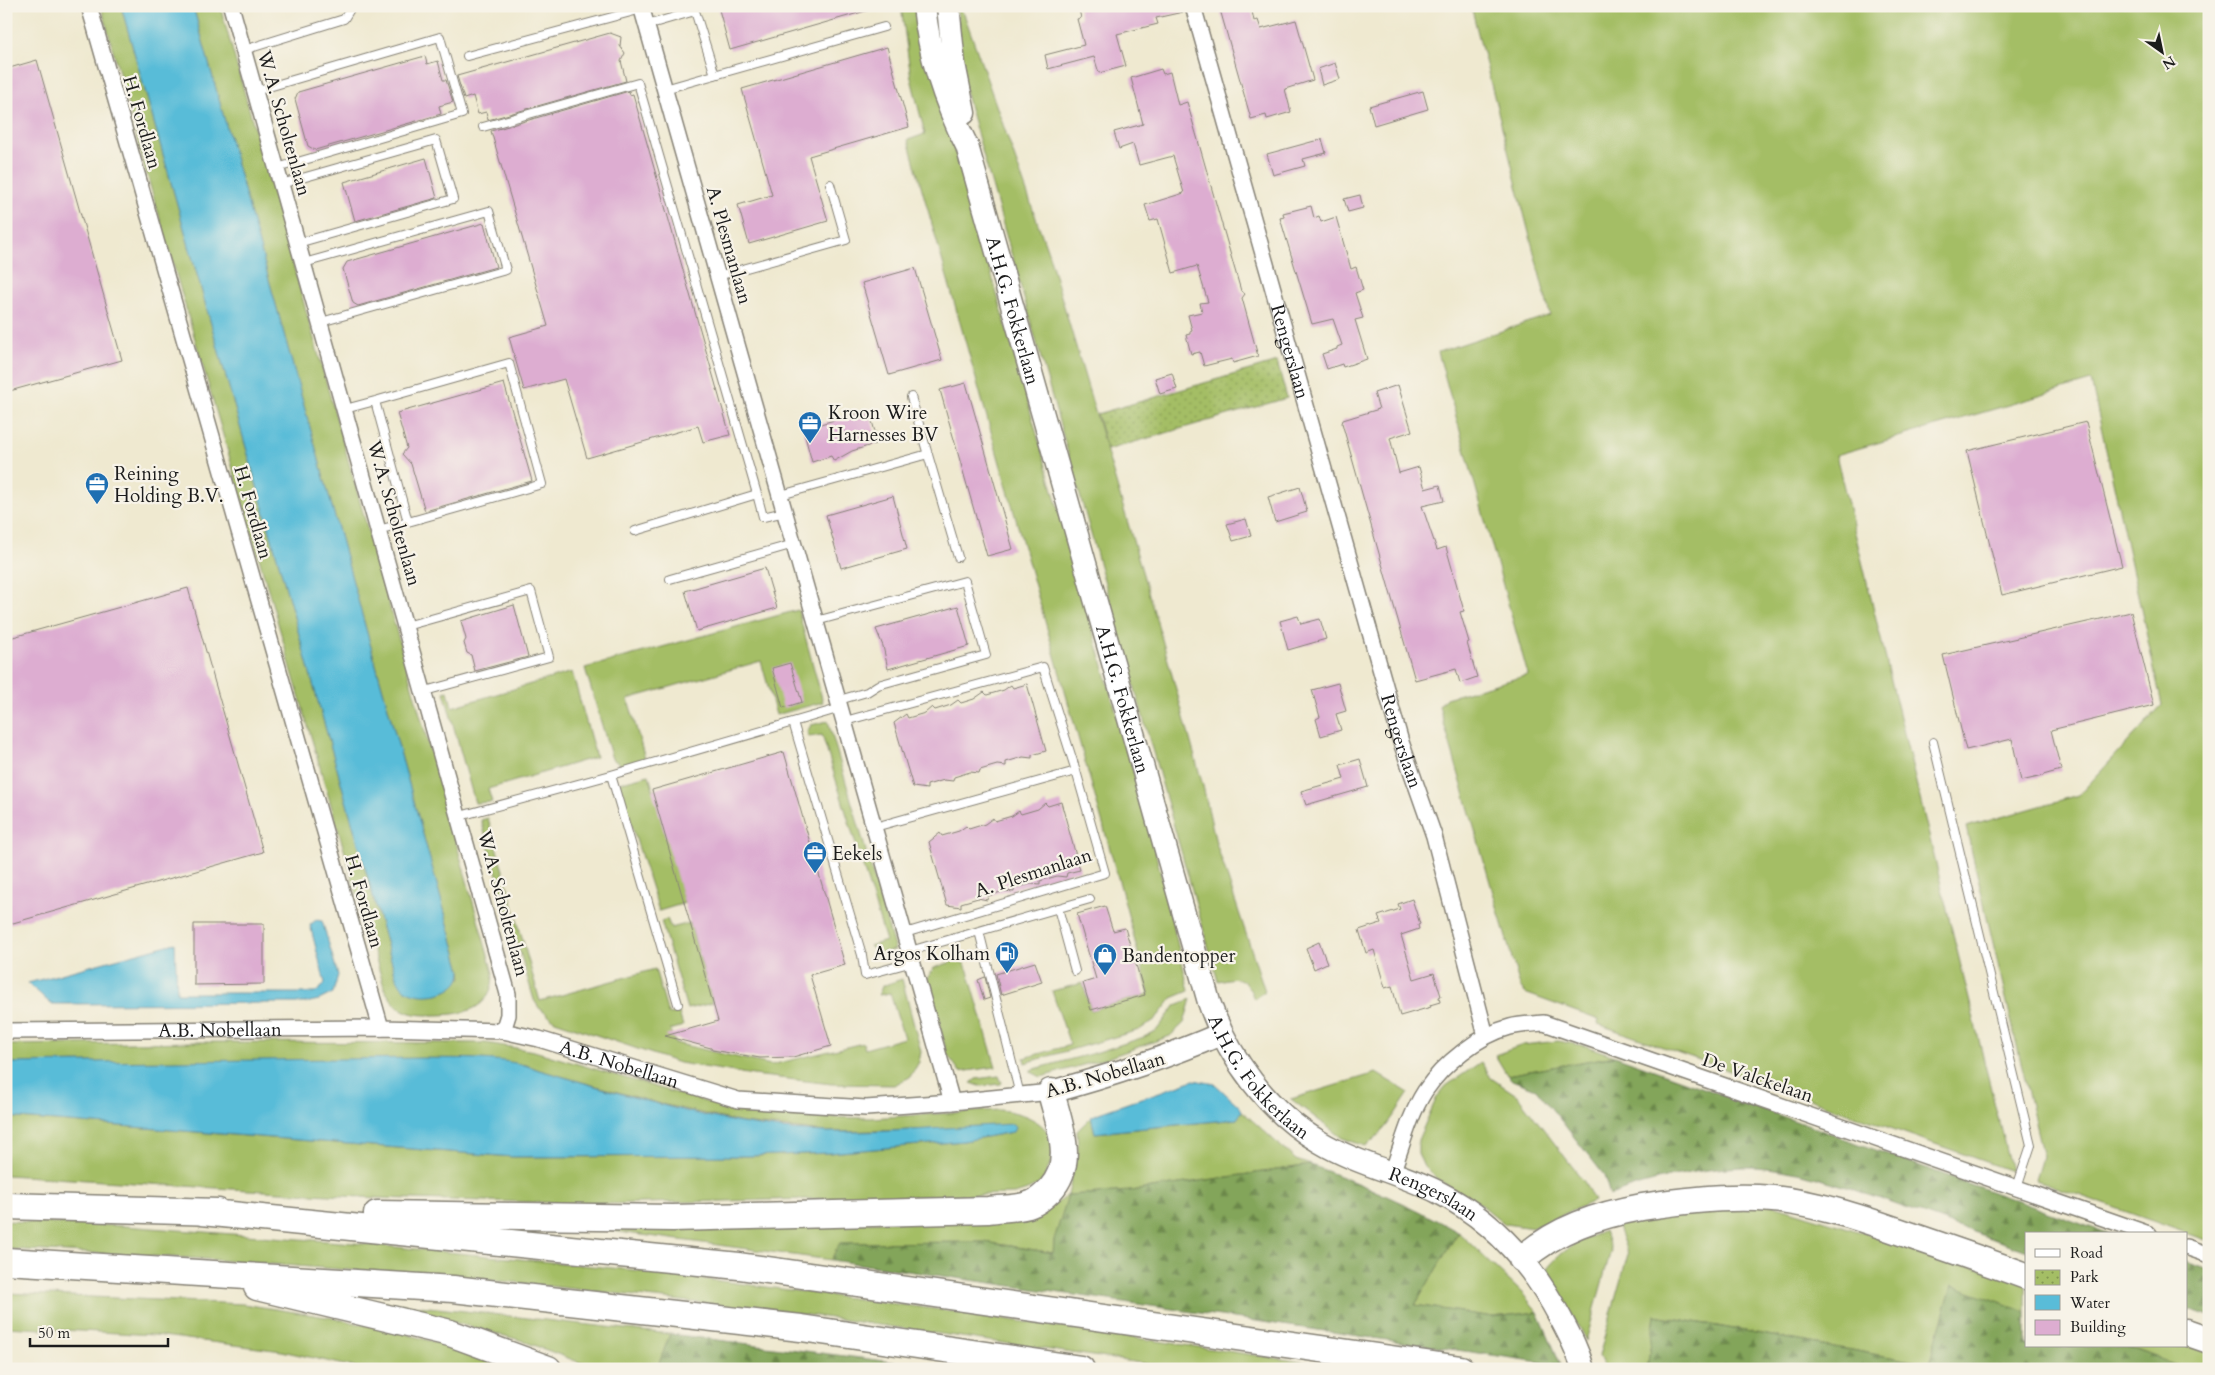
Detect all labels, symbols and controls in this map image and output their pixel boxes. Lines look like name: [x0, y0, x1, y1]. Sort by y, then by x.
north arrow: [2138, 28, 2188, 78]
street label: W.A. Scholtenlaan: [251, 46, 317, 199]
text: N: [2159, 51, 2179, 74]
street label: H. Fordlaan: [116, 73, 168, 172]
street label: A. Plesmanlaan: [700, 183, 758, 308]
street label: A.H.G. Fokkerlaan: [979, 233, 1046, 388]
street label: Rengerslaan: [1264, 301, 1315, 402]
place label: Kroon Wire Harnesses BV: [828, 400, 938, 448]
office icon: Kroon Wire Harnesses BV: [797, 410, 823, 444]
street label: W.A. Scholtenlaan: [361, 436, 427, 589]
place label: Reining Holding B.V.: [114, 461, 224, 509]
street label: H. Fordlaan: [227, 463, 279, 562]
office icon: Reining Holding B.V.: [84, 471, 110, 505]
street label: A.H.G. Fokkerlaan: [1089, 622, 1156, 777]
street label: Rengerslaan: [1374, 691, 1428, 792]
street label: W.A. Scholtenlaan: [471, 826, 535, 979]
office icon: Eekels: [802, 840, 828, 874]
place label: Eekels: [832, 841, 882, 867]
street label: A. Plesmanlaan: [971, 842, 1095, 904]
street label: H. Fordlaan: [338, 852, 390, 951]
fuel station icon: Argos Kolham: [994, 940, 1020, 974]
place label: Argos Kolham: [873, 941, 991, 967]
shop icon: Bandentopper: [1092, 942, 1118, 976]
place label: Bandentopper: [1122, 943, 1236, 969]
street label: A.H.G. Fokkerlaan: [1201, 1011, 1315, 1146]
street label: A.B. Nobellaan: [158, 1017, 282, 1044]
street label: A.B. Nobellaan: [556, 1034, 682, 1095]
street label: A.B. Nobellaan: [1042, 1045, 1168, 1104]
street label: De Valckelaan: [1699, 1047, 1817, 1109]
street label: Rengerslaan: [1385, 1161, 1484, 1227]
legend: [2025, 1232, 2188, 1348]
text: Road: [2070, 1243, 2103, 1263]
text: Park: [2070, 1267, 2099, 1287]
text: Water: [2069, 1293, 2111, 1313]
scale bar: [30, 1315, 168, 1347]
text: Building: [2070, 1317, 2126, 1337]
text: 50 m: [38, 1323, 70, 1343]

